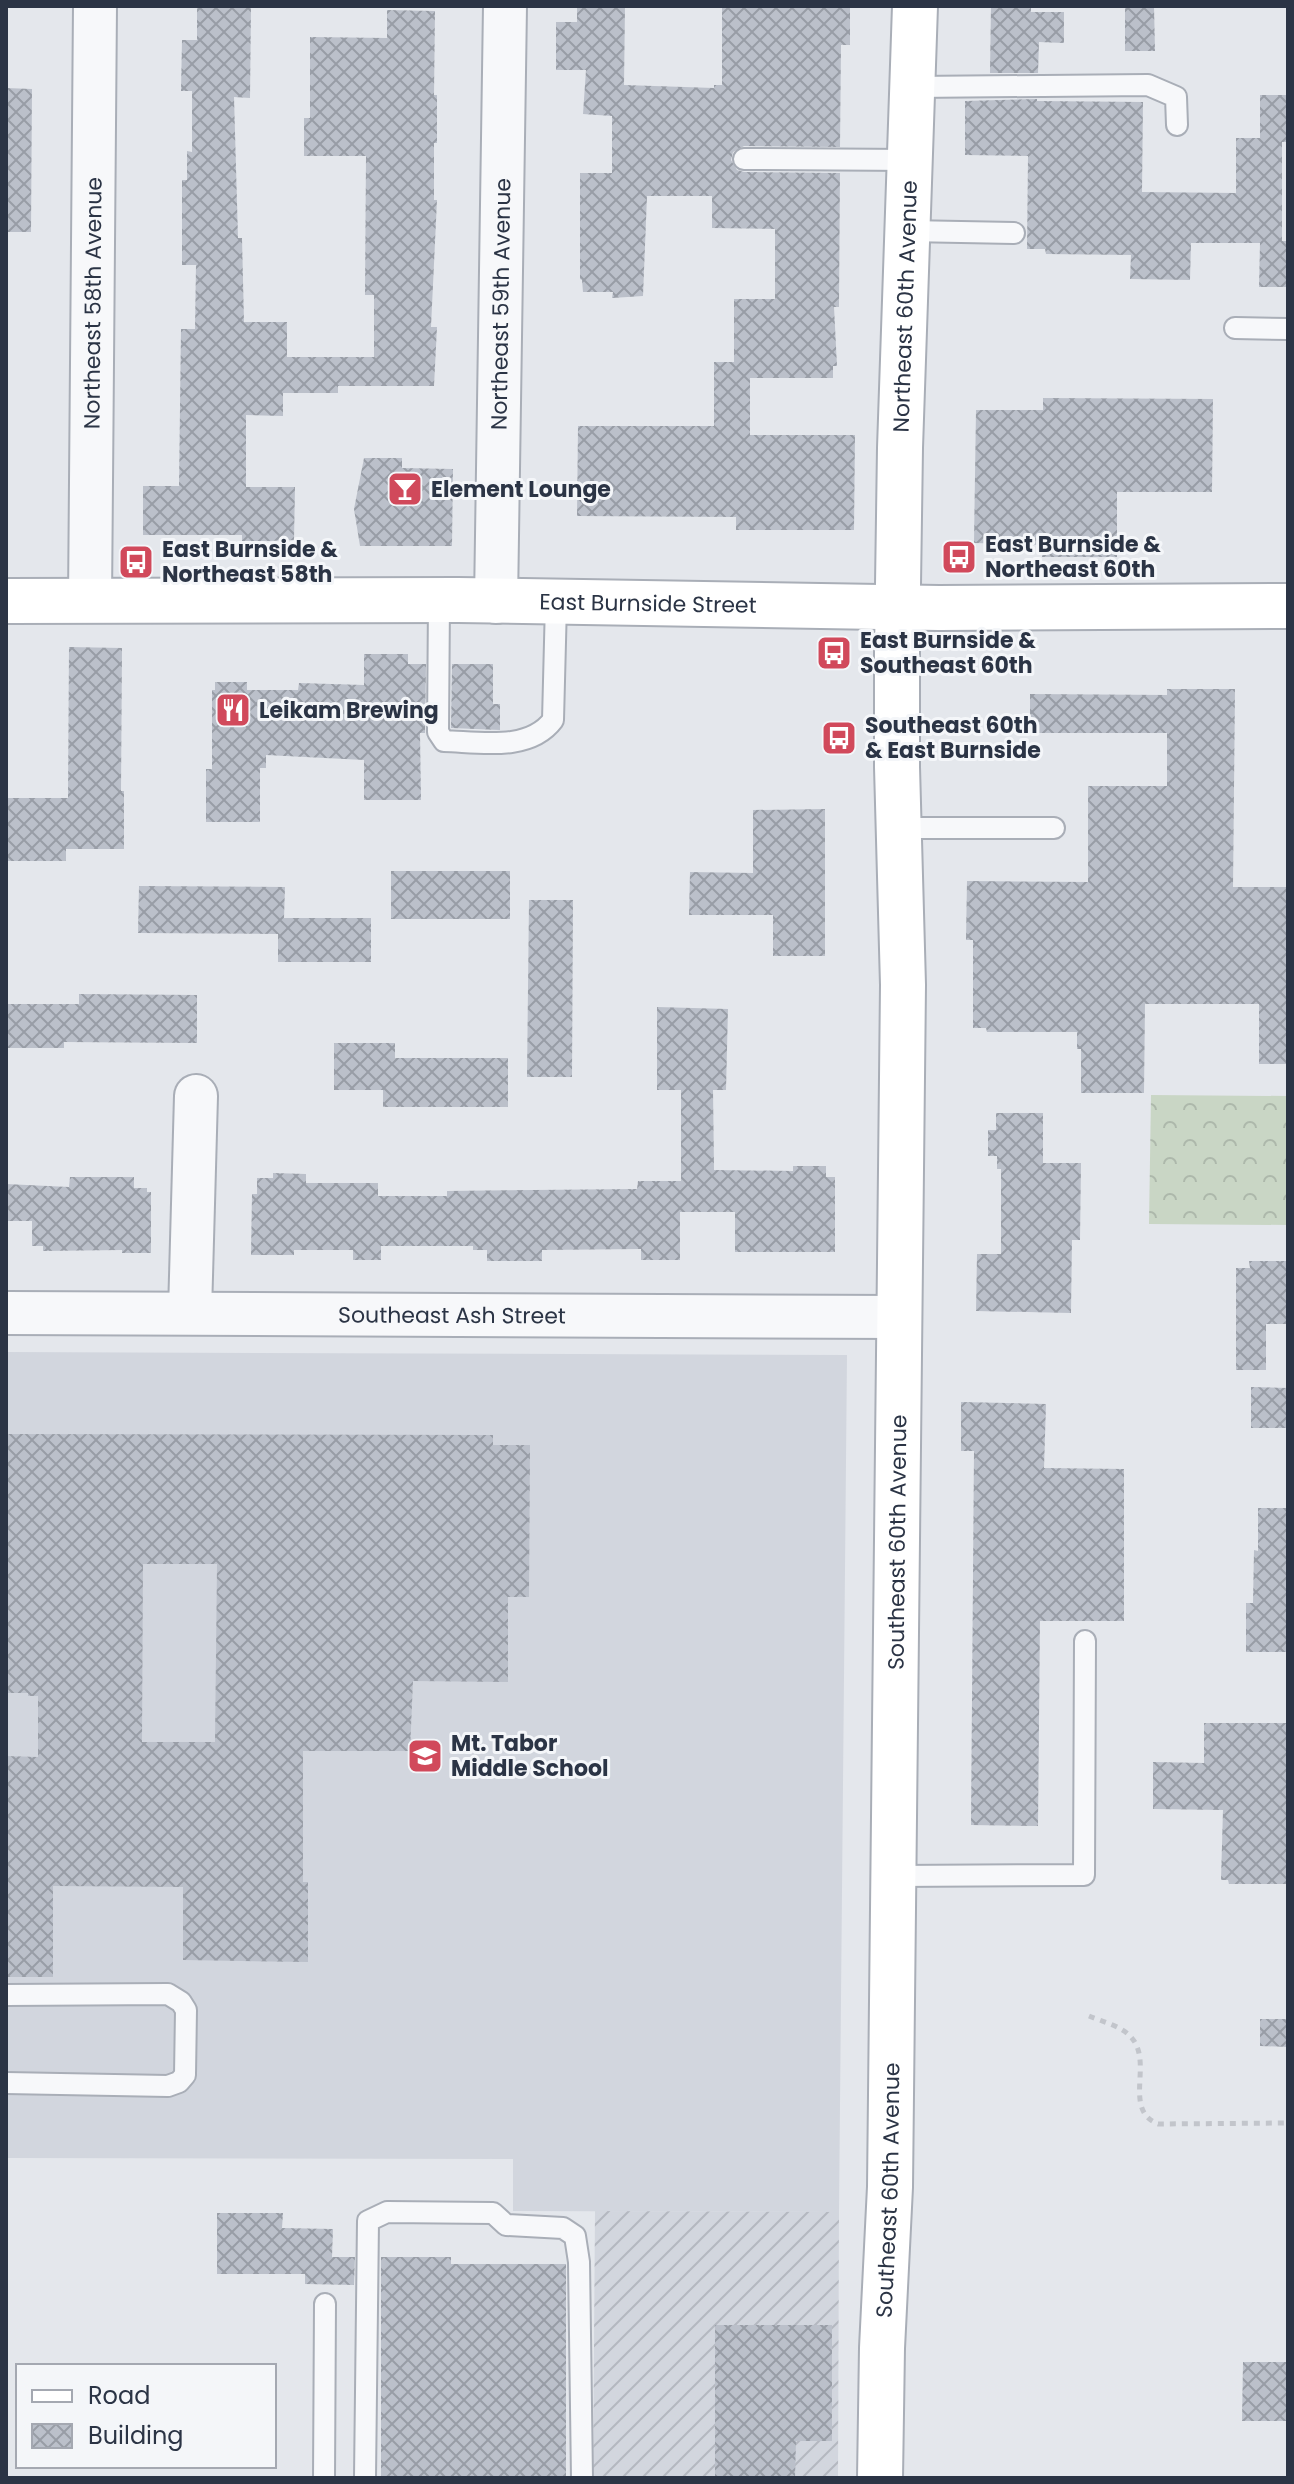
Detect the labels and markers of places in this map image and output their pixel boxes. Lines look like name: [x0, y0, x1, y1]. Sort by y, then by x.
bar icon: Element Lounge: [386, 470, 424, 508]
place label: Element Lounge: [431, 474, 611, 505]
place label: East Burnside & Northeast 60th: [985, 529, 1161, 585]
place label: East Burnside & Northeast 58th: [162, 534, 338, 590]
bus stop icon: East Burnside & Northeast 60th: [940, 538, 978, 576]
bus stop icon: East Burnside & Northeast 58th: [117, 543, 155, 581]
place label: East Burnside & Southeast 60th: [860, 625, 1036, 681]
bus stop icon: East Burnside & Southeast 60th: [815, 634, 853, 672]
restaurant icon: Leikam Brewing: [214, 691, 252, 729]
place label: Leikam Brewing: [259, 695, 439, 726]
place label: Southeast 60th & East Burnside: [865, 710, 1041, 766]
bus stop icon: Southeast 60th & East Burnside: [820, 719, 858, 757]
place label: Mt. Tabor Middle School: [451, 1728, 608, 1784]
school or university icon: Mt. Tabor Middle School: [406, 1737, 444, 1775]

